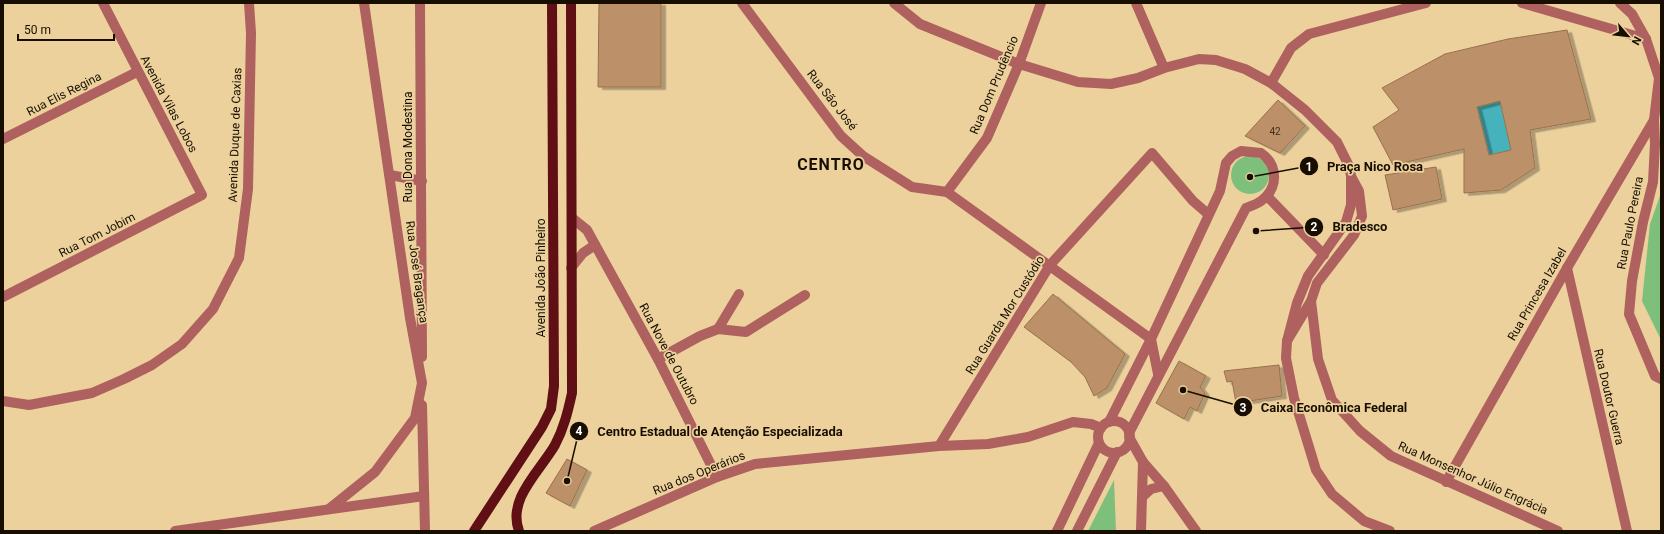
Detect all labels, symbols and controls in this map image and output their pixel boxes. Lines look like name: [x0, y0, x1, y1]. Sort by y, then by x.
scale bar: [18, 16, 114, 42]
north arrow: [1608, 16, 1648, 56]
text: 50 m: [24, 23, 51, 37]
street label: Rua Dom Prudêncio: [967, 33, 1021, 136]
text: N: [1629, 34, 1644, 47]
street label: Avenida Vilas Lobos: [138, 53, 200, 155]
street label: Avenida Duque de Caxias: [226, 67, 244, 203]
street label: Rua São José: [804, 67, 860, 133]
street label: Rua Elis Regina: [24, 69, 104, 119]
street label: Rua Dona Modestina: [401, 91, 415, 203]
house number: 42: [1269, 126, 1281, 137]
callout: Praça Nico Rosa: [1299, 154, 1431, 179]
district label: CENTRO: [797, 155, 865, 174]
text: Praça Nico Rosa: [1327, 159, 1423, 174]
text: 1: [1306, 160, 1312, 174]
street label: Rua Paulo Pereira: [1614, 175, 1646, 271]
street label: Rua Tom Jobim: [56, 210, 138, 260]
callout: Bradesco: [1304, 214, 1395, 239]
street label: Avenida João Pinheiro: [534, 218, 548, 338]
text: Bradesco: [1333, 219, 1387, 234]
street label: Rua José Bragança: [403, 220, 431, 324]
text: 2: [1311, 220, 1318, 234]
street label: Rua Princesa Izabel: [1505, 245, 1569, 343]
street label: Rua Guarda Mor Custódio: [963, 253, 1047, 377]
street label: Rua Nove de Outubro: [636, 301, 702, 407]
street label: Rua Doutor Guerra: [1591, 348, 1627, 446]
callout: Caixa Econômica Federal: [1233, 395, 1415, 420]
text: Caixa Econômica Federal: [1261, 400, 1407, 415]
text: 3: [1240, 401, 1247, 415]
callout: Centro Estadual de Atenção Especializada: [569, 419, 851, 444]
text: 4: [576, 424, 583, 438]
text: Centro Estadual de Atenção Especializada: [597, 424, 843, 439]
street label: Rua Monsenhor Júlio Engrácia: [1396, 439, 1550, 517]
street label: Rua dos Operários: [651, 448, 747, 498]

